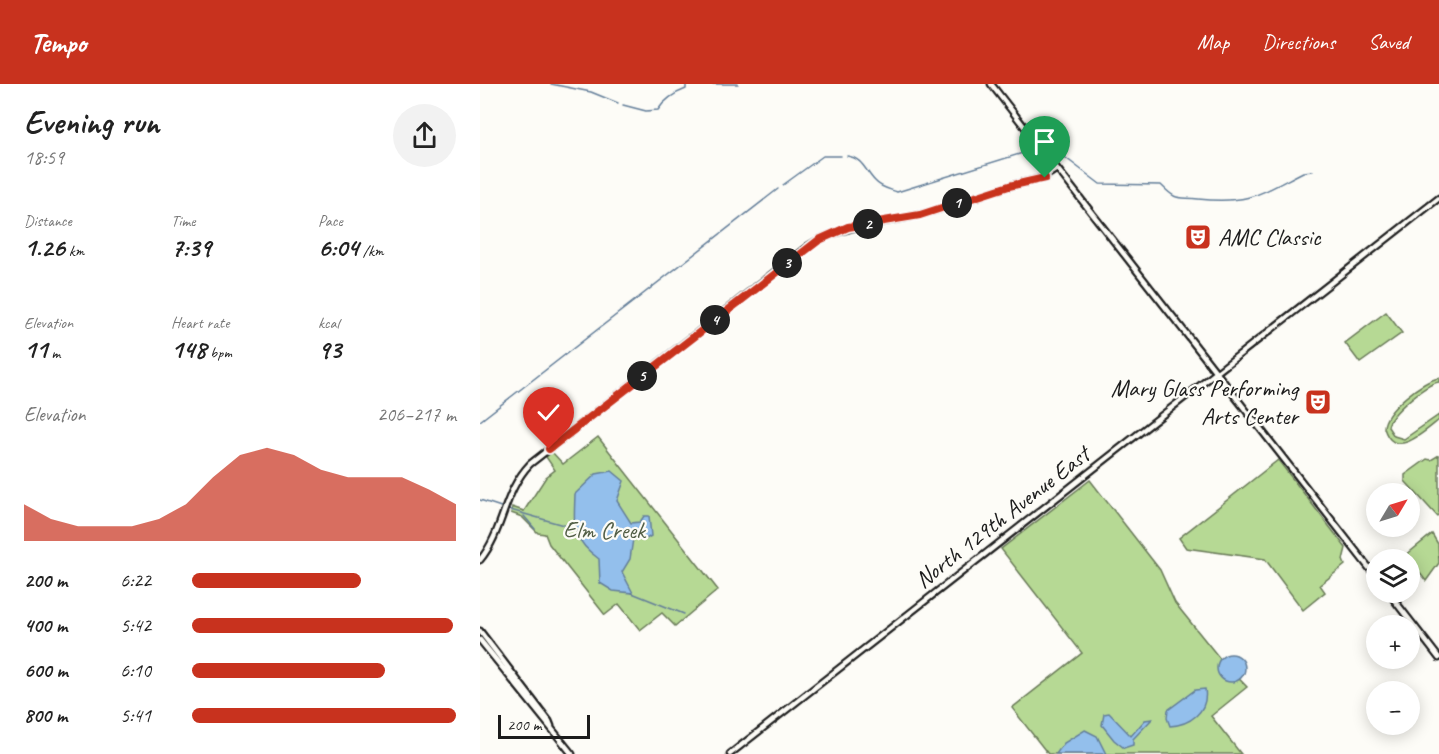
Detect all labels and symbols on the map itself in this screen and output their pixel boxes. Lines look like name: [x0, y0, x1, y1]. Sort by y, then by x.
pin: [1019, 116, 1070, 178]
pin: 1: [942, 188, 972, 218]
pin: 2: [853, 209, 883, 239]
theatre icon: AMC Classic: [1183, 222, 1213, 252]
place label: AMC Classic: [1218, 222, 1322, 252]
pin: 3: [772, 248, 802, 278]
pin: 4: [700, 305, 730, 335]
pin: 5: [627, 361, 657, 391]
place label: Mary Glass Performing Arts Center: [1111, 373, 1300, 431]
pin: [523, 387, 574, 449]
theatre icon: Mary Glass Performing Arts Center: [1303, 387, 1333, 417]
street label: North 129th Avenue East: [909, 438, 1098, 595]
north arrow: [1366, 483, 1420, 537]
park label: Elm Creek: [563, 515, 647, 545]
scale bar: [498, 712, 590, 740]

